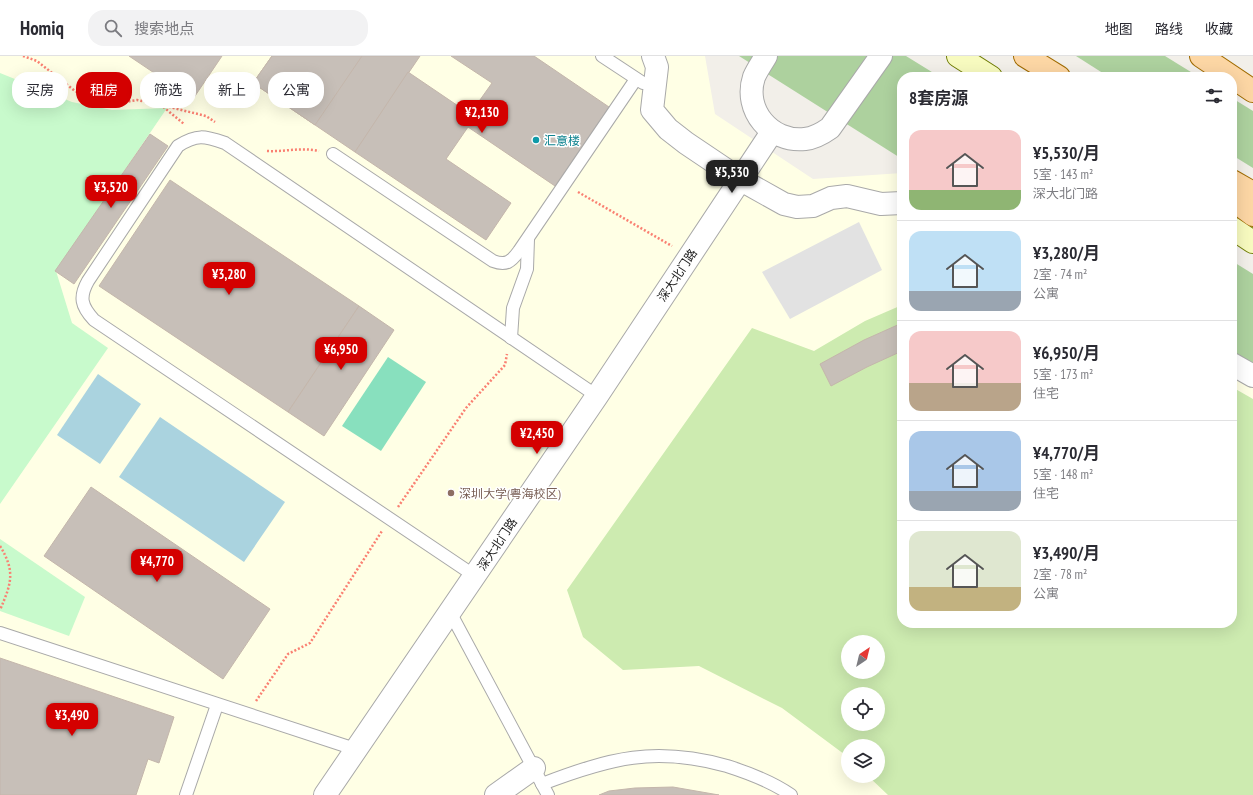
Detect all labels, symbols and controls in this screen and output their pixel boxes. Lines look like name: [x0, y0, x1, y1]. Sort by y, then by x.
search box: [88, 10, 368, 46]
text: Homiq: [20, 16, 64, 40]
icon: search: [102, 17, 124, 39]
text: 搜索地点: [134, 19, 194, 38]
text: 地图: [1105, 20, 1133, 38]
text: 路线: [1155, 20, 1183, 38]
text: 收藏: [1205, 20, 1233, 38]
chip: 买房: [12, 72, 68, 108]
chip: 租房: [76, 72, 132, 108]
chip: 筛选: [140, 72, 196, 108]
chip: 新上: [204, 72, 260, 108]
chip: 公寓: [268, 72, 324, 108]
icon: filters: [1203, 85, 1225, 107]
text: 8套房源: [909, 87, 968, 109]
pin: ¥2,130: [449, 100, 515, 134]
text: ¥2,130: [465, 104, 499, 121]
place label: 汇意楼: [544, 133, 580, 148]
marker: 汇意楼: [531, 135, 541, 145]
text: ¥5,530/月: [1033, 142, 1100, 164]
icon: home: [941, 146, 989, 194]
pin: ¥5,530: [699, 160, 765, 194]
text: ¥5,530: [715, 164, 749, 181]
text: 5室 · 143 m²: [1033, 166, 1093, 183]
pin: ¥3,520: [78, 175, 144, 209]
text: ¥3,520: [94, 179, 128, 196]
text: 深大北门路: [1033, 185, 1098, 202]
text: ¥3,280/月: [1033, 242, 1100, 264]
street label: 深大北门路: [654, 246, 700, 304]
icon: home: [941, 247, 989, 295]
pin: ¥3,280: [196, 262, 262, 296]
text: ¥3,280: [212, 266, 246, 283]
text: 2室 · 74 m²: [1033, 266, 1087, 283]
text: 公寓: [1033, 285, 1059, 302]
pin: ¥6,950: [308, 337, 374, 371]
text: ¥6,950: [324, 341, 358, 358]
text: ¥6,950/月: [1033, 342, 1100, 364]
icon: home: [941, 347, 989, 395]
text: 5室 · 173 m²: [1033, 366, 1093, 383]
text: 住宅: [1033, 385, 1059, 402]
pin: ¥2,450: [504, 421, 570, 455]
text: ¥2,450: [520, 425, 554, 442]
text: ¥4,770/月: [1033, 442, 1100, 464]
icon: home: [941, 447, 989, 495]
text: 5室 · 148 m²: [1033, 466, 1093, 483]
text: 住宅: [1033, 485, 1059, 502]
place label: 深圳大学(粤海校区): [459, 486, 561, 501]
marker: 深圳大学(粤海校区): [446, 488, 456, 498]
street label: 深大北门路: [474, 515, 520, 573]
text: ¥3,490/月: [1033, 542, 1100, 564]
icon: home: [941, 547, 989, 595]
pin: ¥4,770: [124, 549, 190, 583]
text: ¥4,770: [140, 553, 174, 570]
text: 2室 · 78 m²: [1033, 566, 1087, 583]
text: 公寓: [1033, 585, 1059, 602]
north arrow: [841, 635, 885, 679]
map controls: [841, 635, 885, 783]
button: locate: [841, 687, 885, 731]
pin: ¥3,490: [39, 703, 105, 737]
text: ¥3,490: [55, 707, 89, 724]
button: layers: [841, 739, 885, 783]

